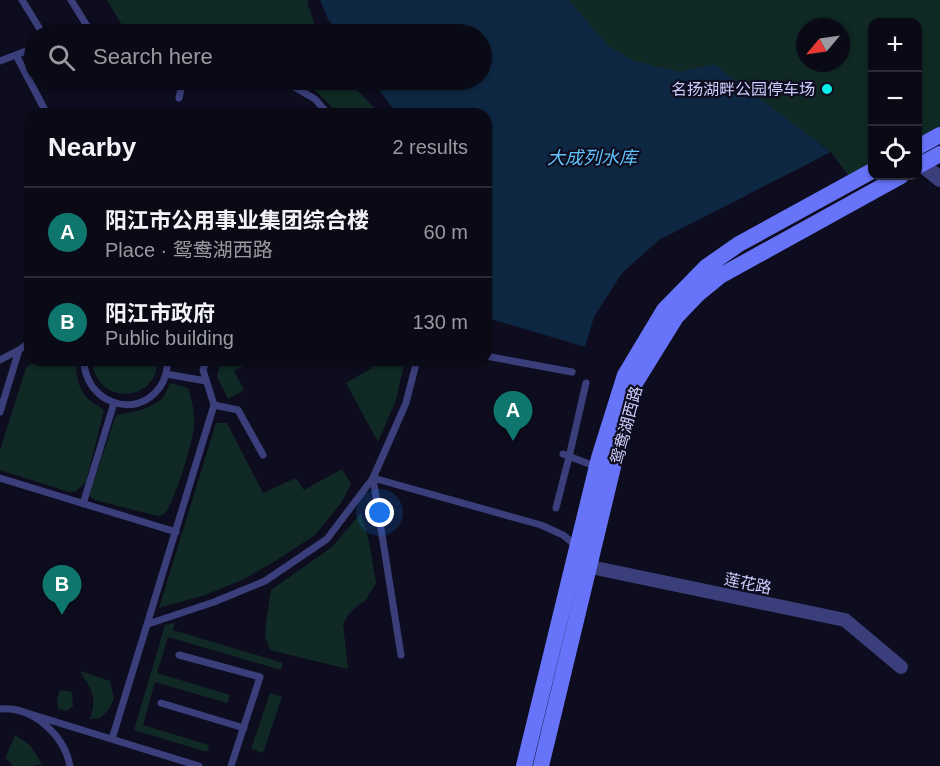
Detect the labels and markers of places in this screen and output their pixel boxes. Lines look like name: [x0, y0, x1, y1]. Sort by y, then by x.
place label: 名扬湖畔公园停车场: [671, 81, 815, 98]
marker: 名扬湖畔公园停车场: [820, 82, 834, 96]
pin: A: [494, 392, 532, 441]
pin: B: [42, 566, 82, 615]

